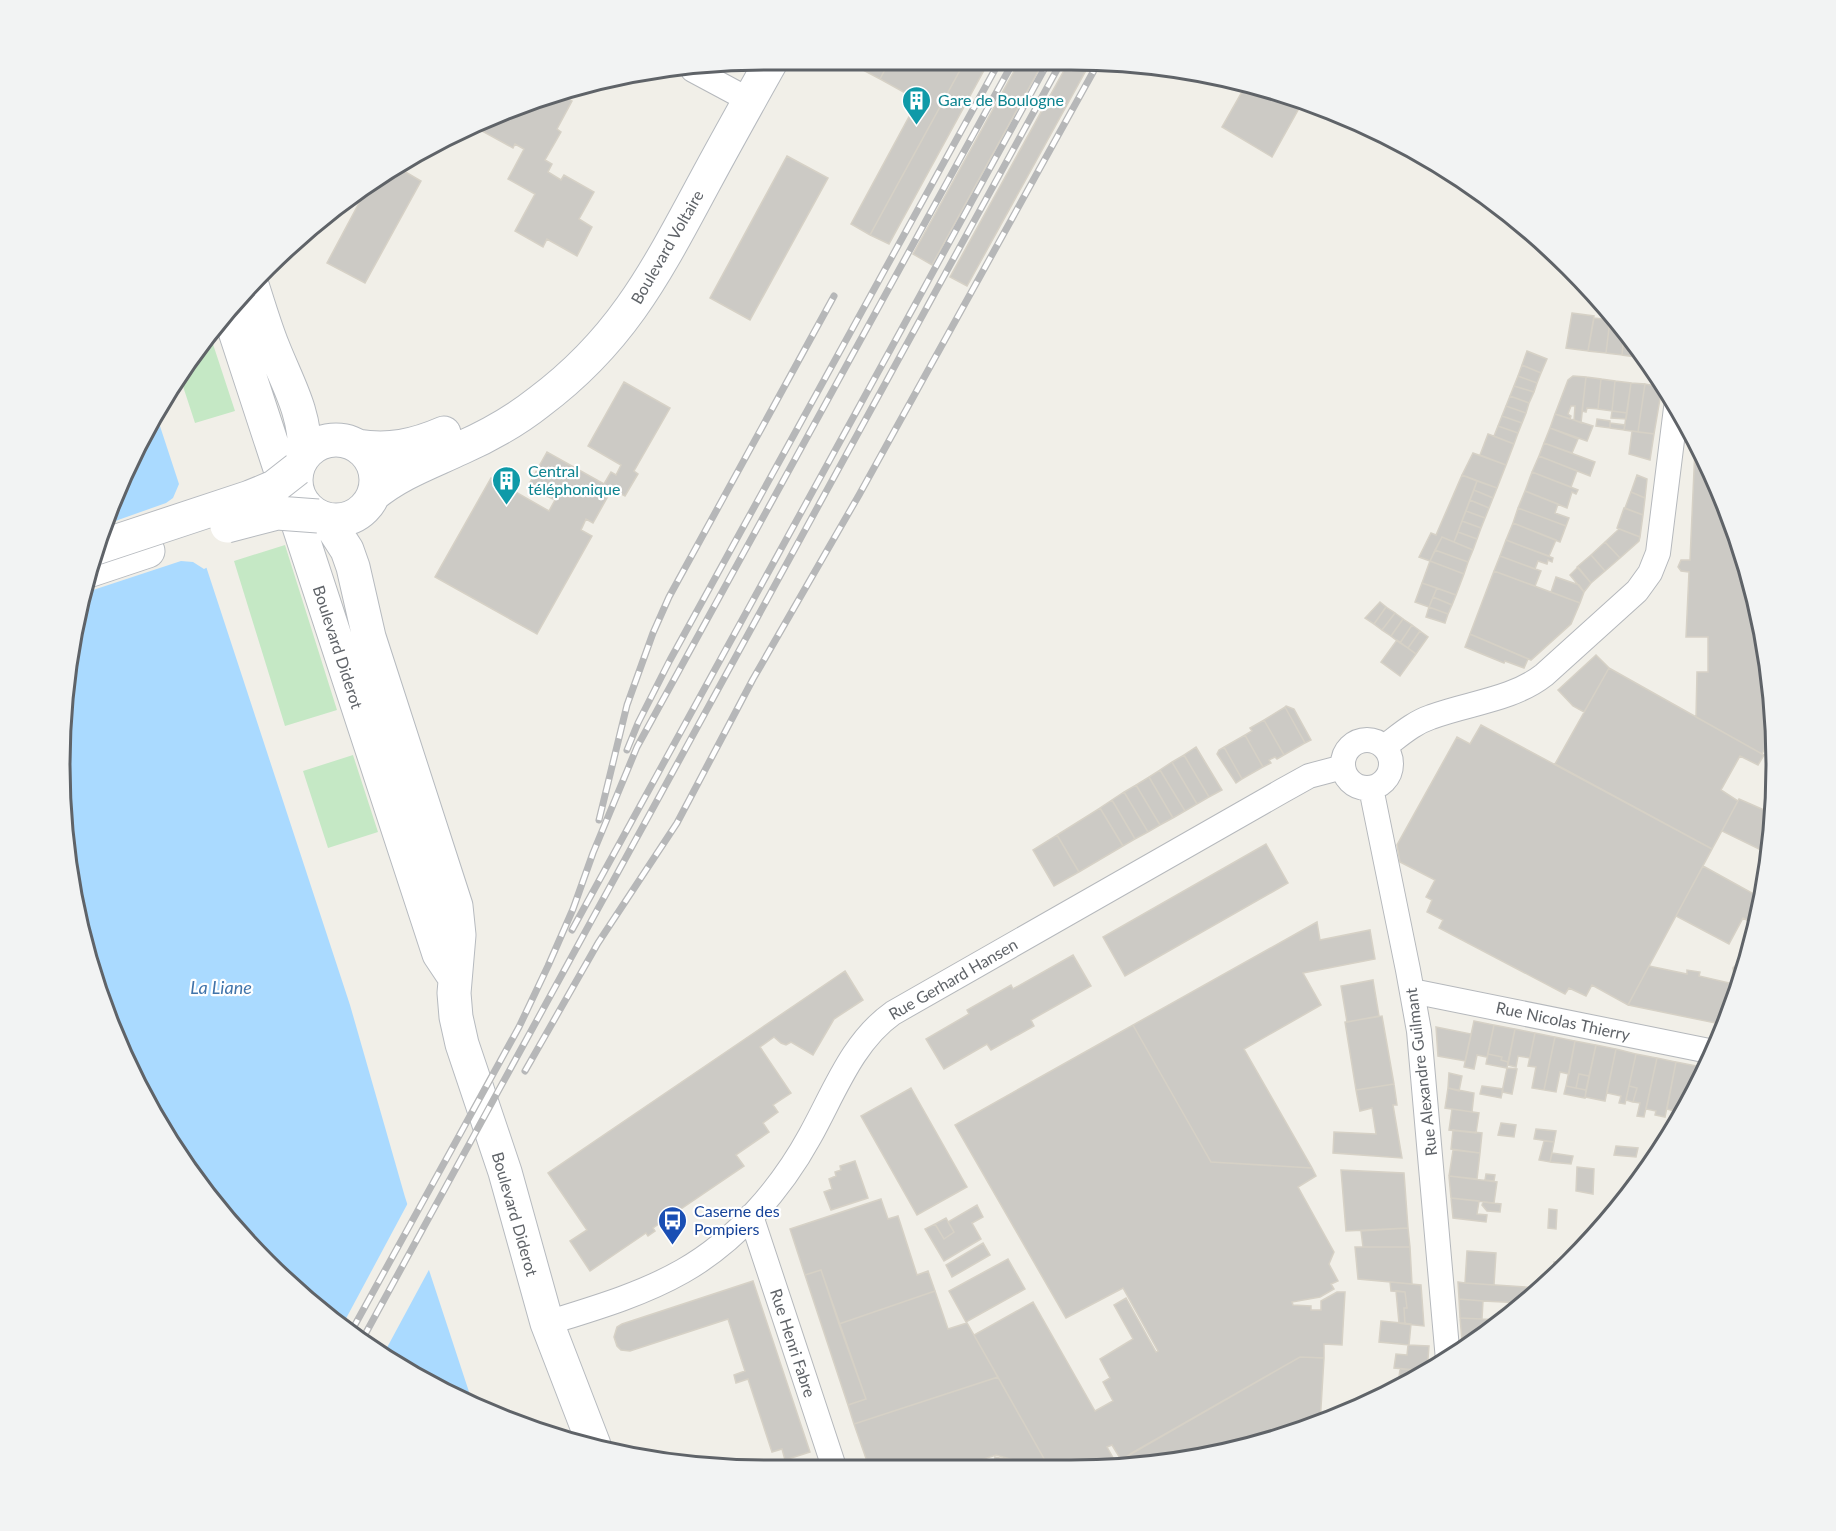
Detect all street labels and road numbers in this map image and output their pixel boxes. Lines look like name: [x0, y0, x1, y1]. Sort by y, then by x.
street label: Boulevard Voltaire: [626, 186, 707, 307]
street label: Boulevard Diderot: [310, 583, 367, 711]
street label: Rue Gerhard Hansen: [885, 934, 1021, 1023]
street label: Rue Alexandre Guilmant: [1401, 987, 1440, 1157]
street label: Rue Nicolas Thierry: [1494, 997, 1633, 1044]
street label: Boulevard Diderot: [489, 1150, 542, 1278]
street label: Rue Henri Fabre: [767, 1286, 820, 1400]

